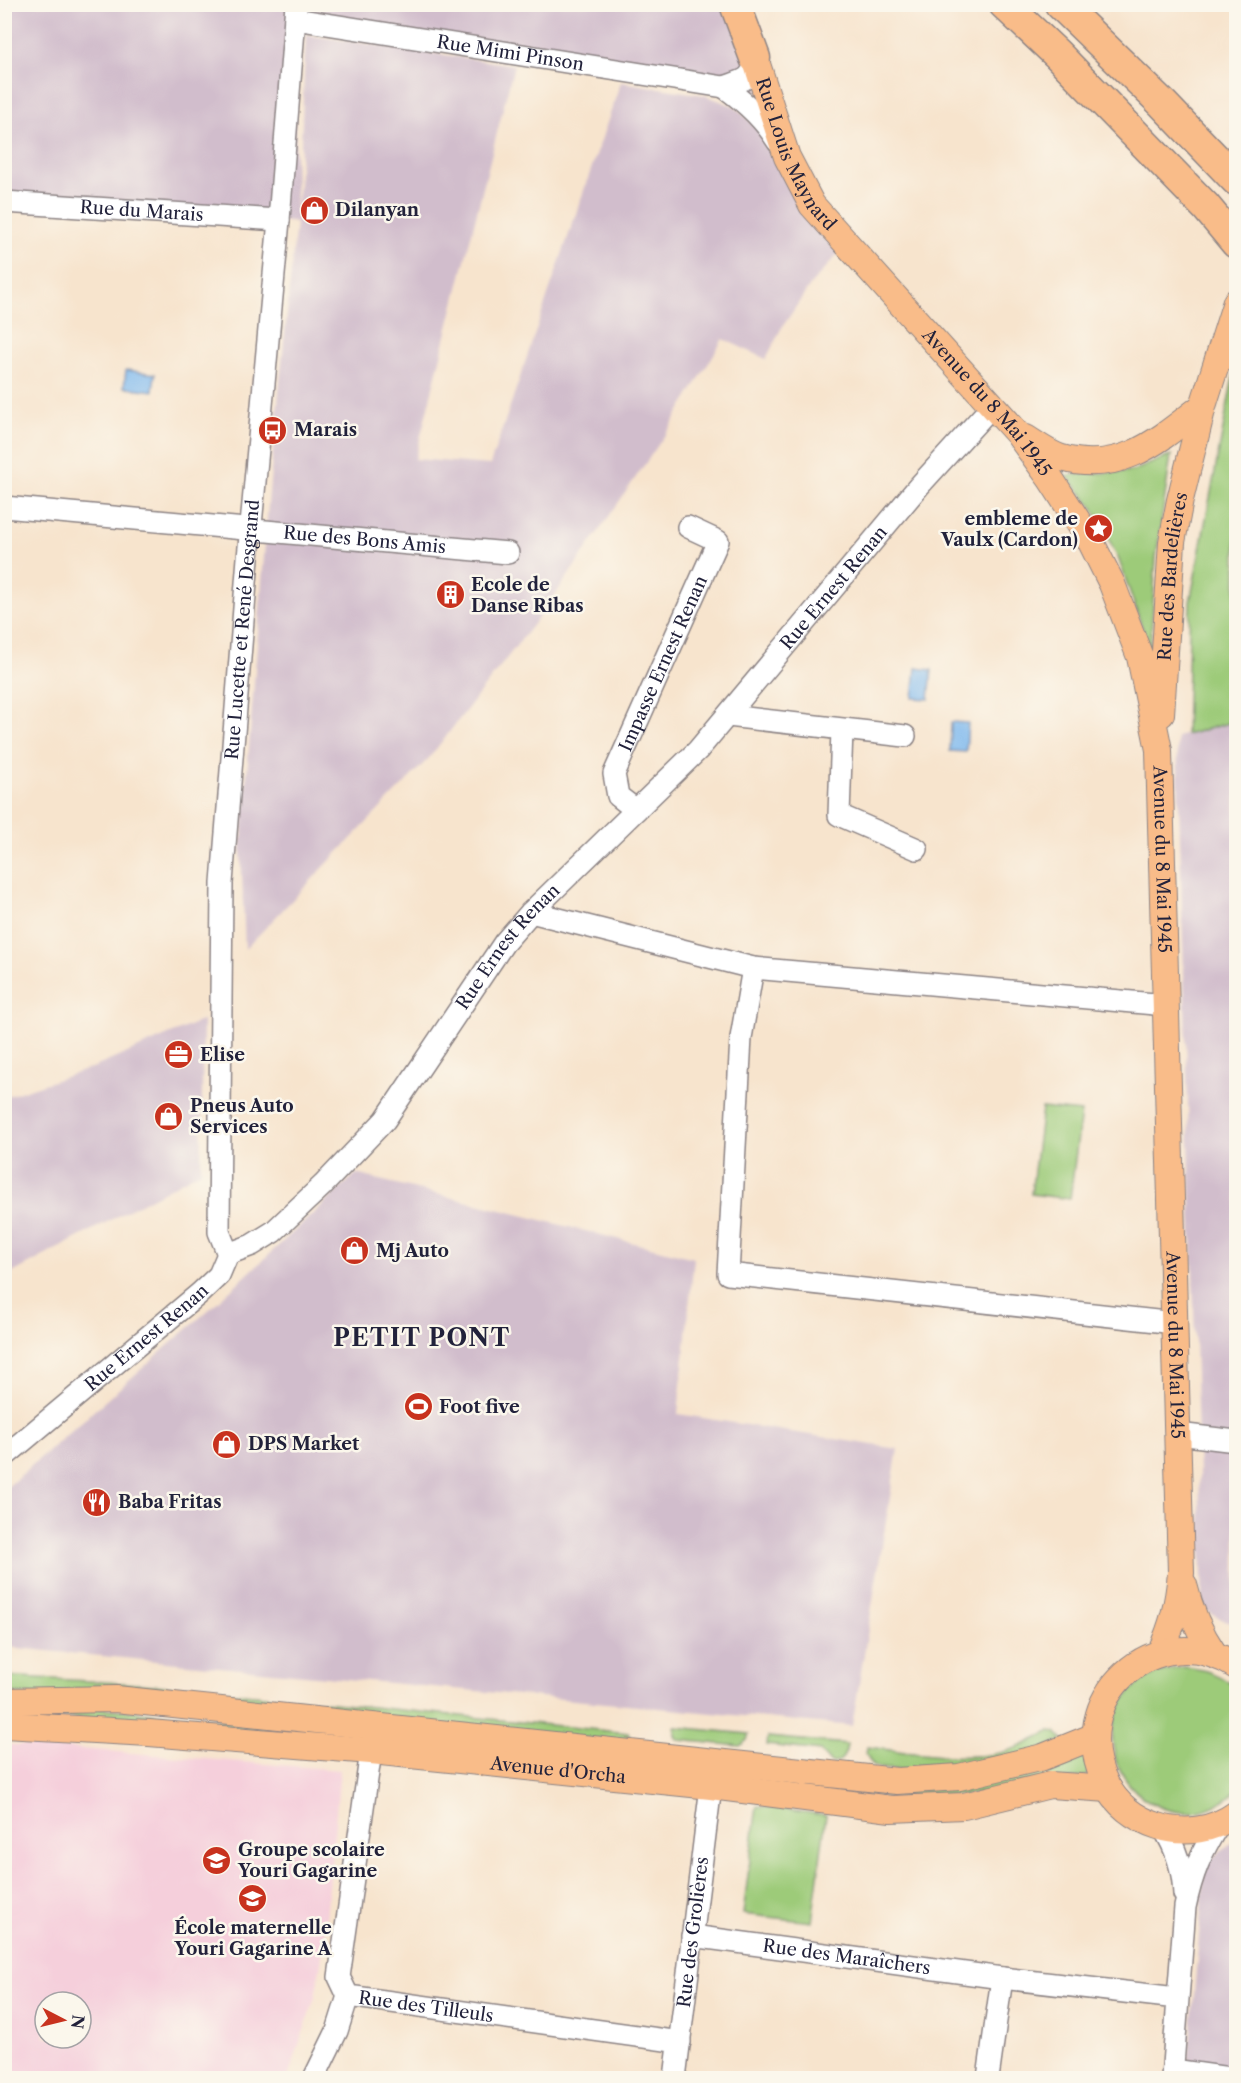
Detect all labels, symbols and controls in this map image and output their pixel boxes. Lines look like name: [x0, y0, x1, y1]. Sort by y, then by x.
street label: Rue Mimi Pinson: [435, 31, 585, 76]
street label: Rue Louis Maynard: [751, 75, 841, 235]
shop icon: Dilanyan: [298, 194, 330, 226]
street label: Rue du Marais: [79, 196, 204, 226]
place label: Dilanyan: [335, 199, 420, 221]
street label: Avenue du 8 Mai 1945: [917, 323, 1056, 481]
bus stop icon: Marais: [257, 414, 289, 446]
place label: Marais: [294, 419, 357, 441]
street label: Rue des Bardelières: [1153, 490, 1193, 662]
street label: Rue Lucette et René Desgrand: [221, 498, 264, 761]
place label: embleme de Vaulx (Cardon): [940, 508, 1078, 551]
place icon: embleme de Vaulx (Cardon): [1083, 513, 1115, 545]
street label: Rue Ernest Renan: [776, 521, 892, 654]
street label: Rue des Bons Amis: [282, 522, 447, 558]
street label: Impasse Ernest Renan: [614, 572, 712, 755]
place label: Ecole de Danse Ribas: [471, 574, 584, 617]
building icon: Ecole de Danse Ribas: [434, 579, 466, 611]
street label: Avenue du 8 Mai 1945: [1148, 764, 1175, 953]
street label: Rue Ernest Renan: [451, 879, 564, 1014]
office icon: Elise: [163, 1039, 195, 1071]
place label: Elise: [200, 1044, 245, 1066]
place label: Pneus Auto Services: [190, 1095, 294, 1138]
shop icon: Pneus Auto Services: [153, 1100, 185, 1132]
shop icon: Mj Auto: [339, 1235, 371, 1267]
place label: Mj Auto: [376, 1240, 449, 1262]
street label: Avenue du 8 Mai 1945: [1161, 1250, 1188, 1439]
street label: Rue Ernest Renan: [80, 1280, 213, 1396]
district label: PETIT PONT: [333, 1323, 511, 1352]
sports icon: Foot five: [402, 1391, 434, 1423]
place label: Foot five: [439, 1396, 520, 1418]
shop icon: DPS Market: [211, 1428, 243, 1460]
place label: DPS Market: [248, 1433, 360, 1455]
restaurant icon: Baba Fritas: [81, 1486, 113, 1518]
place label: Baba Fritas: [118, 1491, 222, 1513]
street label: Avenue d'Orcha: [488, 1752, 627, 1788]
place label: Groupe scolaire Youri Gagarine: [237, 1839, 385, 1882]
school or university icon: Groupe scolaire Youri Gagarine: [201, 1844, 233, 1876]
street label: Rue des Grolières: [673, 1855, 713, 2009]
school or university icon: École maternelle Youri Gagarine A: [237, 1883, 269, 1915]
place label: École maternelle Youri Gagarine A: [174, 1916, 333, 1960]
street label: Rue des Maraîchers: [761, 1935, 932, 1979]
street label: Rue des Tilleuls: [357, 1987, 495, 2027]
north arrow: [33, 1990, 93, 2050]
text: N: [67, 2014, 89, 2030]

